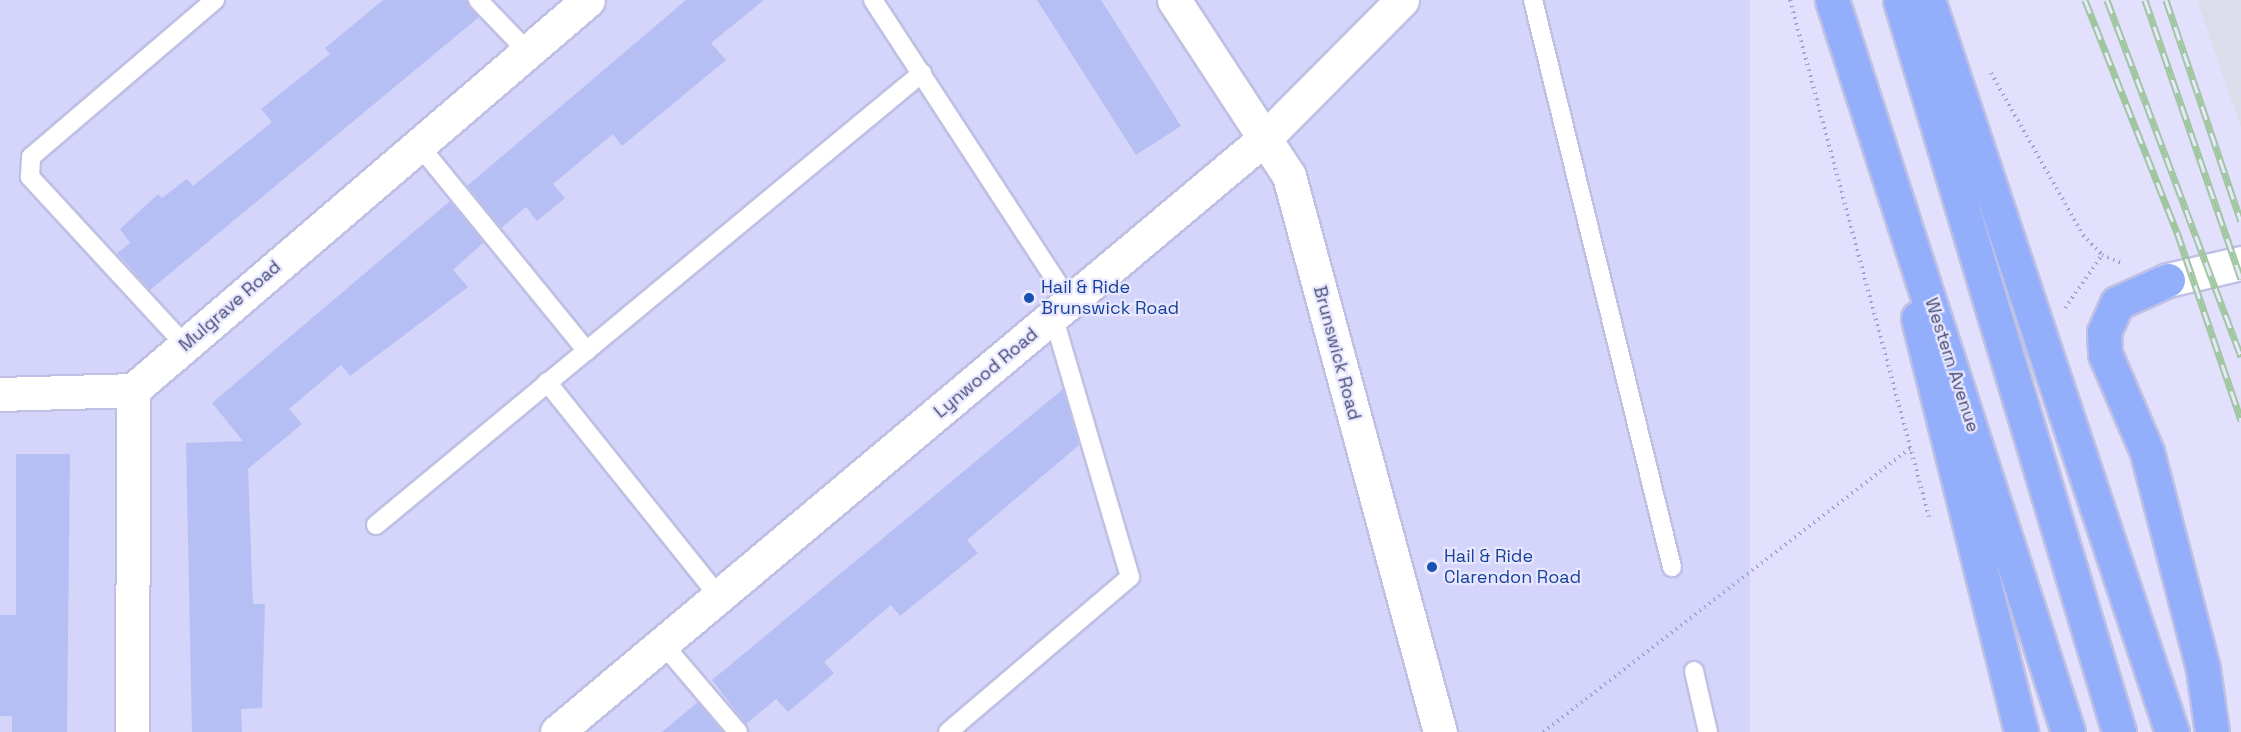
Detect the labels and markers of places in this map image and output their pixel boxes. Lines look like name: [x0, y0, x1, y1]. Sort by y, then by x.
place label: Hail & Ride Brunswick Road: [1041, 277, 1179, 320]
marker: Hail & Ride Brunswick Road: [1022, 291, 1036, 305]
place label: Hail & Ride Clarendon Road: [1444, 546, 1581, 588]
marker: Hail & Ride Clarendon Road: [1425, 560, 1439, 574]

